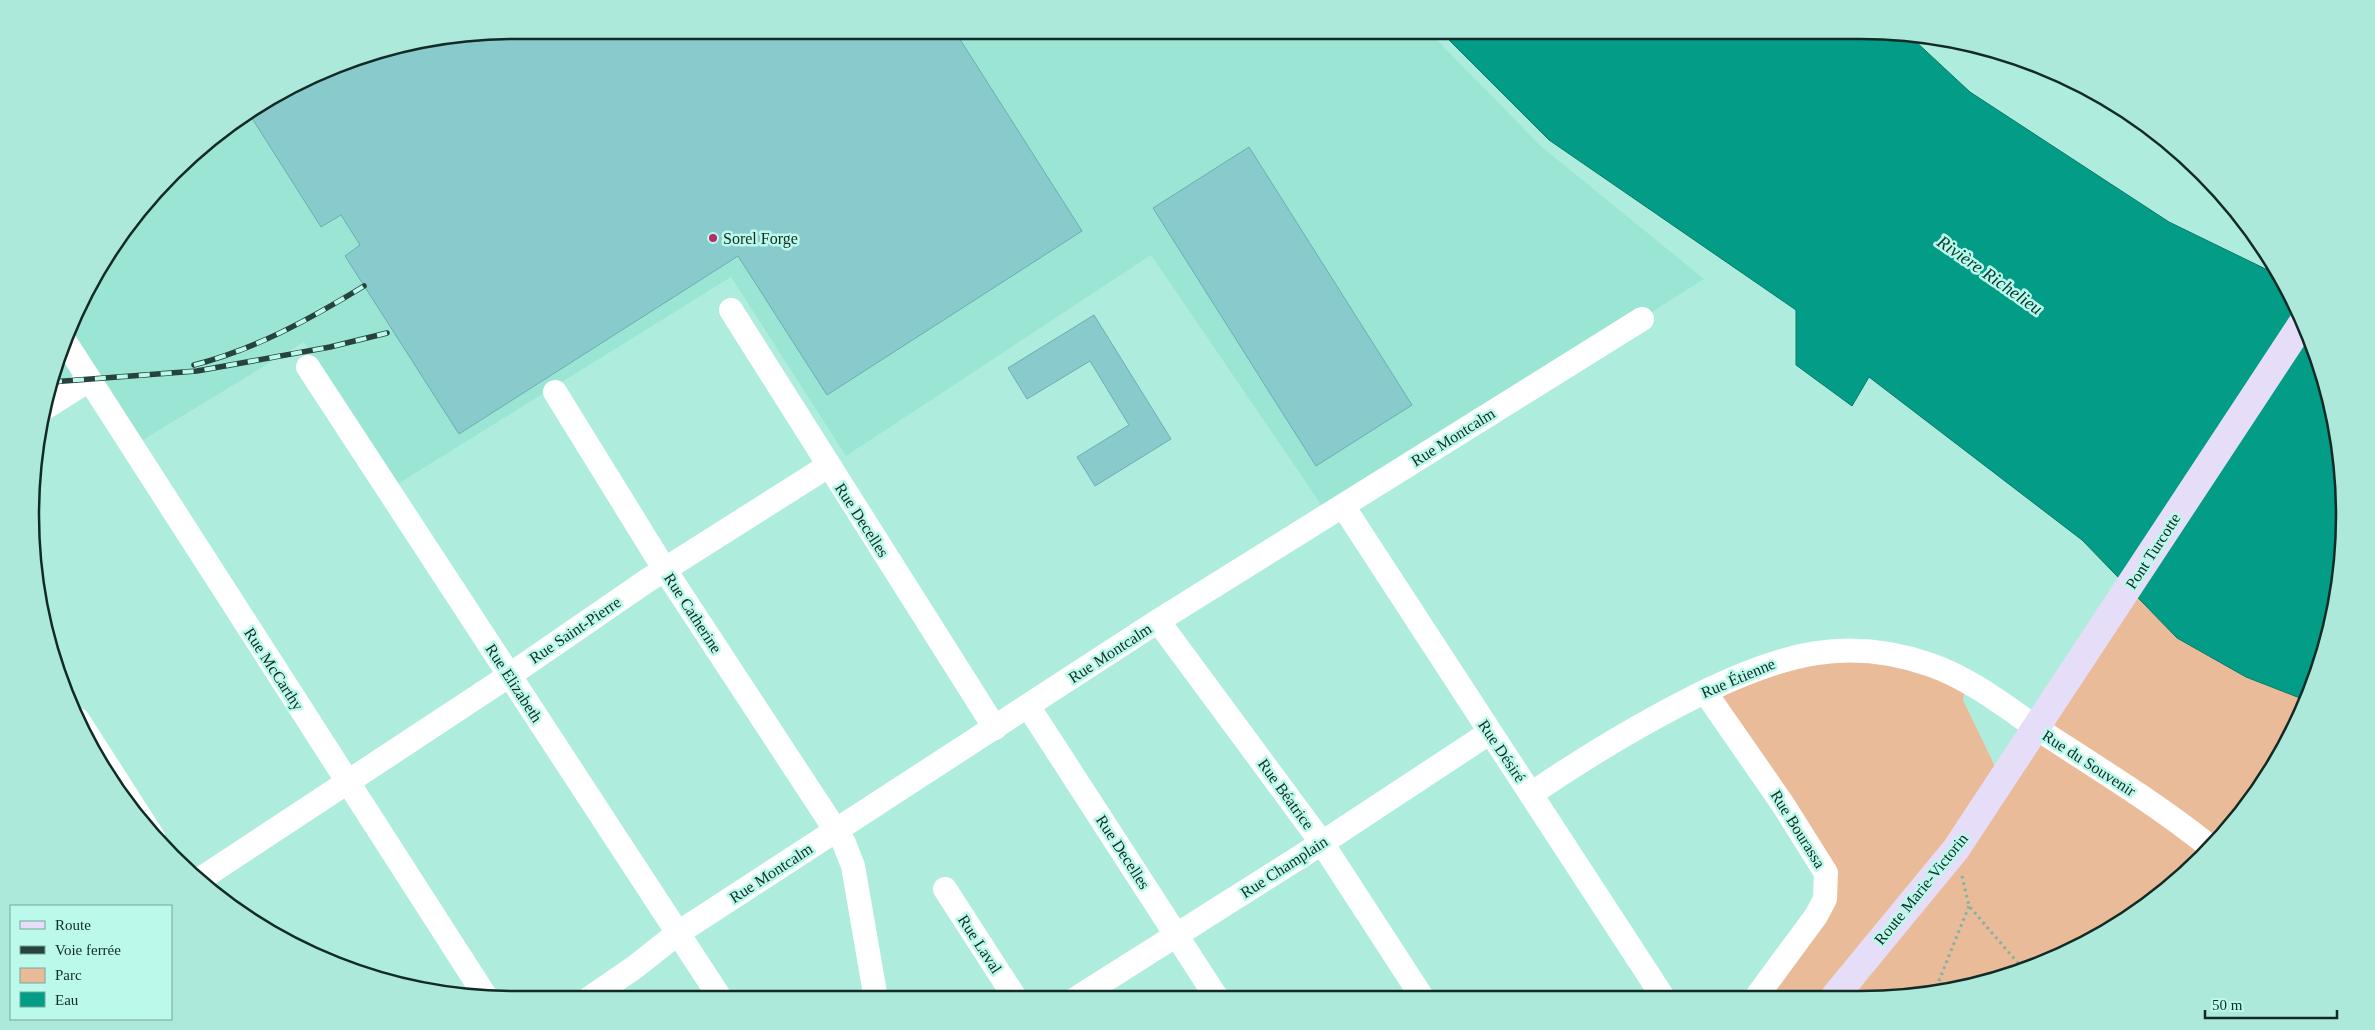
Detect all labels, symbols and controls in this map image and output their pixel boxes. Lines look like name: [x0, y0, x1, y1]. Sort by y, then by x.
place label: Sorel Forge: [723, 230, 798, 248]
water label: Rivière Richelieu: [1933, 231, 2046, 319]
marker: Sorel Forge: [707, 232, 719, 244]
street label: Rue Montcalm: [1408, 404, 1498, 470]
street label: Rue Decelles: [832, 480, 892, 560]
street label: Pont Turcotte: [2122, 510, 2184, 592]
street label: Rue Catherine: [661, 570, 725, 656]
street label: Rue Saint-Pierre: [526, 593, 624, 667]
street label: Rue Montcalm: [1065, 620, 1155, 686]
street label: Rue McCarthy: [240, 625, 307, 714]
street label: Rue Elizabeth: [482, 641, 546, 725]
street label: Rue Étienne: [1698, 654, 1778, 701]
street label: Rue Désiré: [1475, 717, 1529, 785]
street label: Rue du Souvenir: [2039, 727, 2139, 800]
street label: Rue Béatrice: [1255, 755, 1317, 833]
street label: Rue Bourassa: [1767, 787, 1829, 871]
street label: Rue Decelles: [1093, 812, 1153, 892]
street label: Route Marie-Victorin: [1871, 830, 1971, 948]
street label: Rue Champlain: [1237, 833, 1331, 902]
street label: Rue Montcalm: [726, 840, 816, 906]
legend: [10, 905, 172, 1020]
street label: Rue Laval: [955, 912, 1005, 977]
text: Route: [55, 917, 91, 933]
text: Voie ferrée: [55, 942, 121, 958]
text: Parc: [55, 967, 82, 983]
scale bar: [2205, 988, 2338, 1020]
text: Eau: [55, 992, 79, 1008]
text: 50 m: [2212, 997, 2243, 1013]

